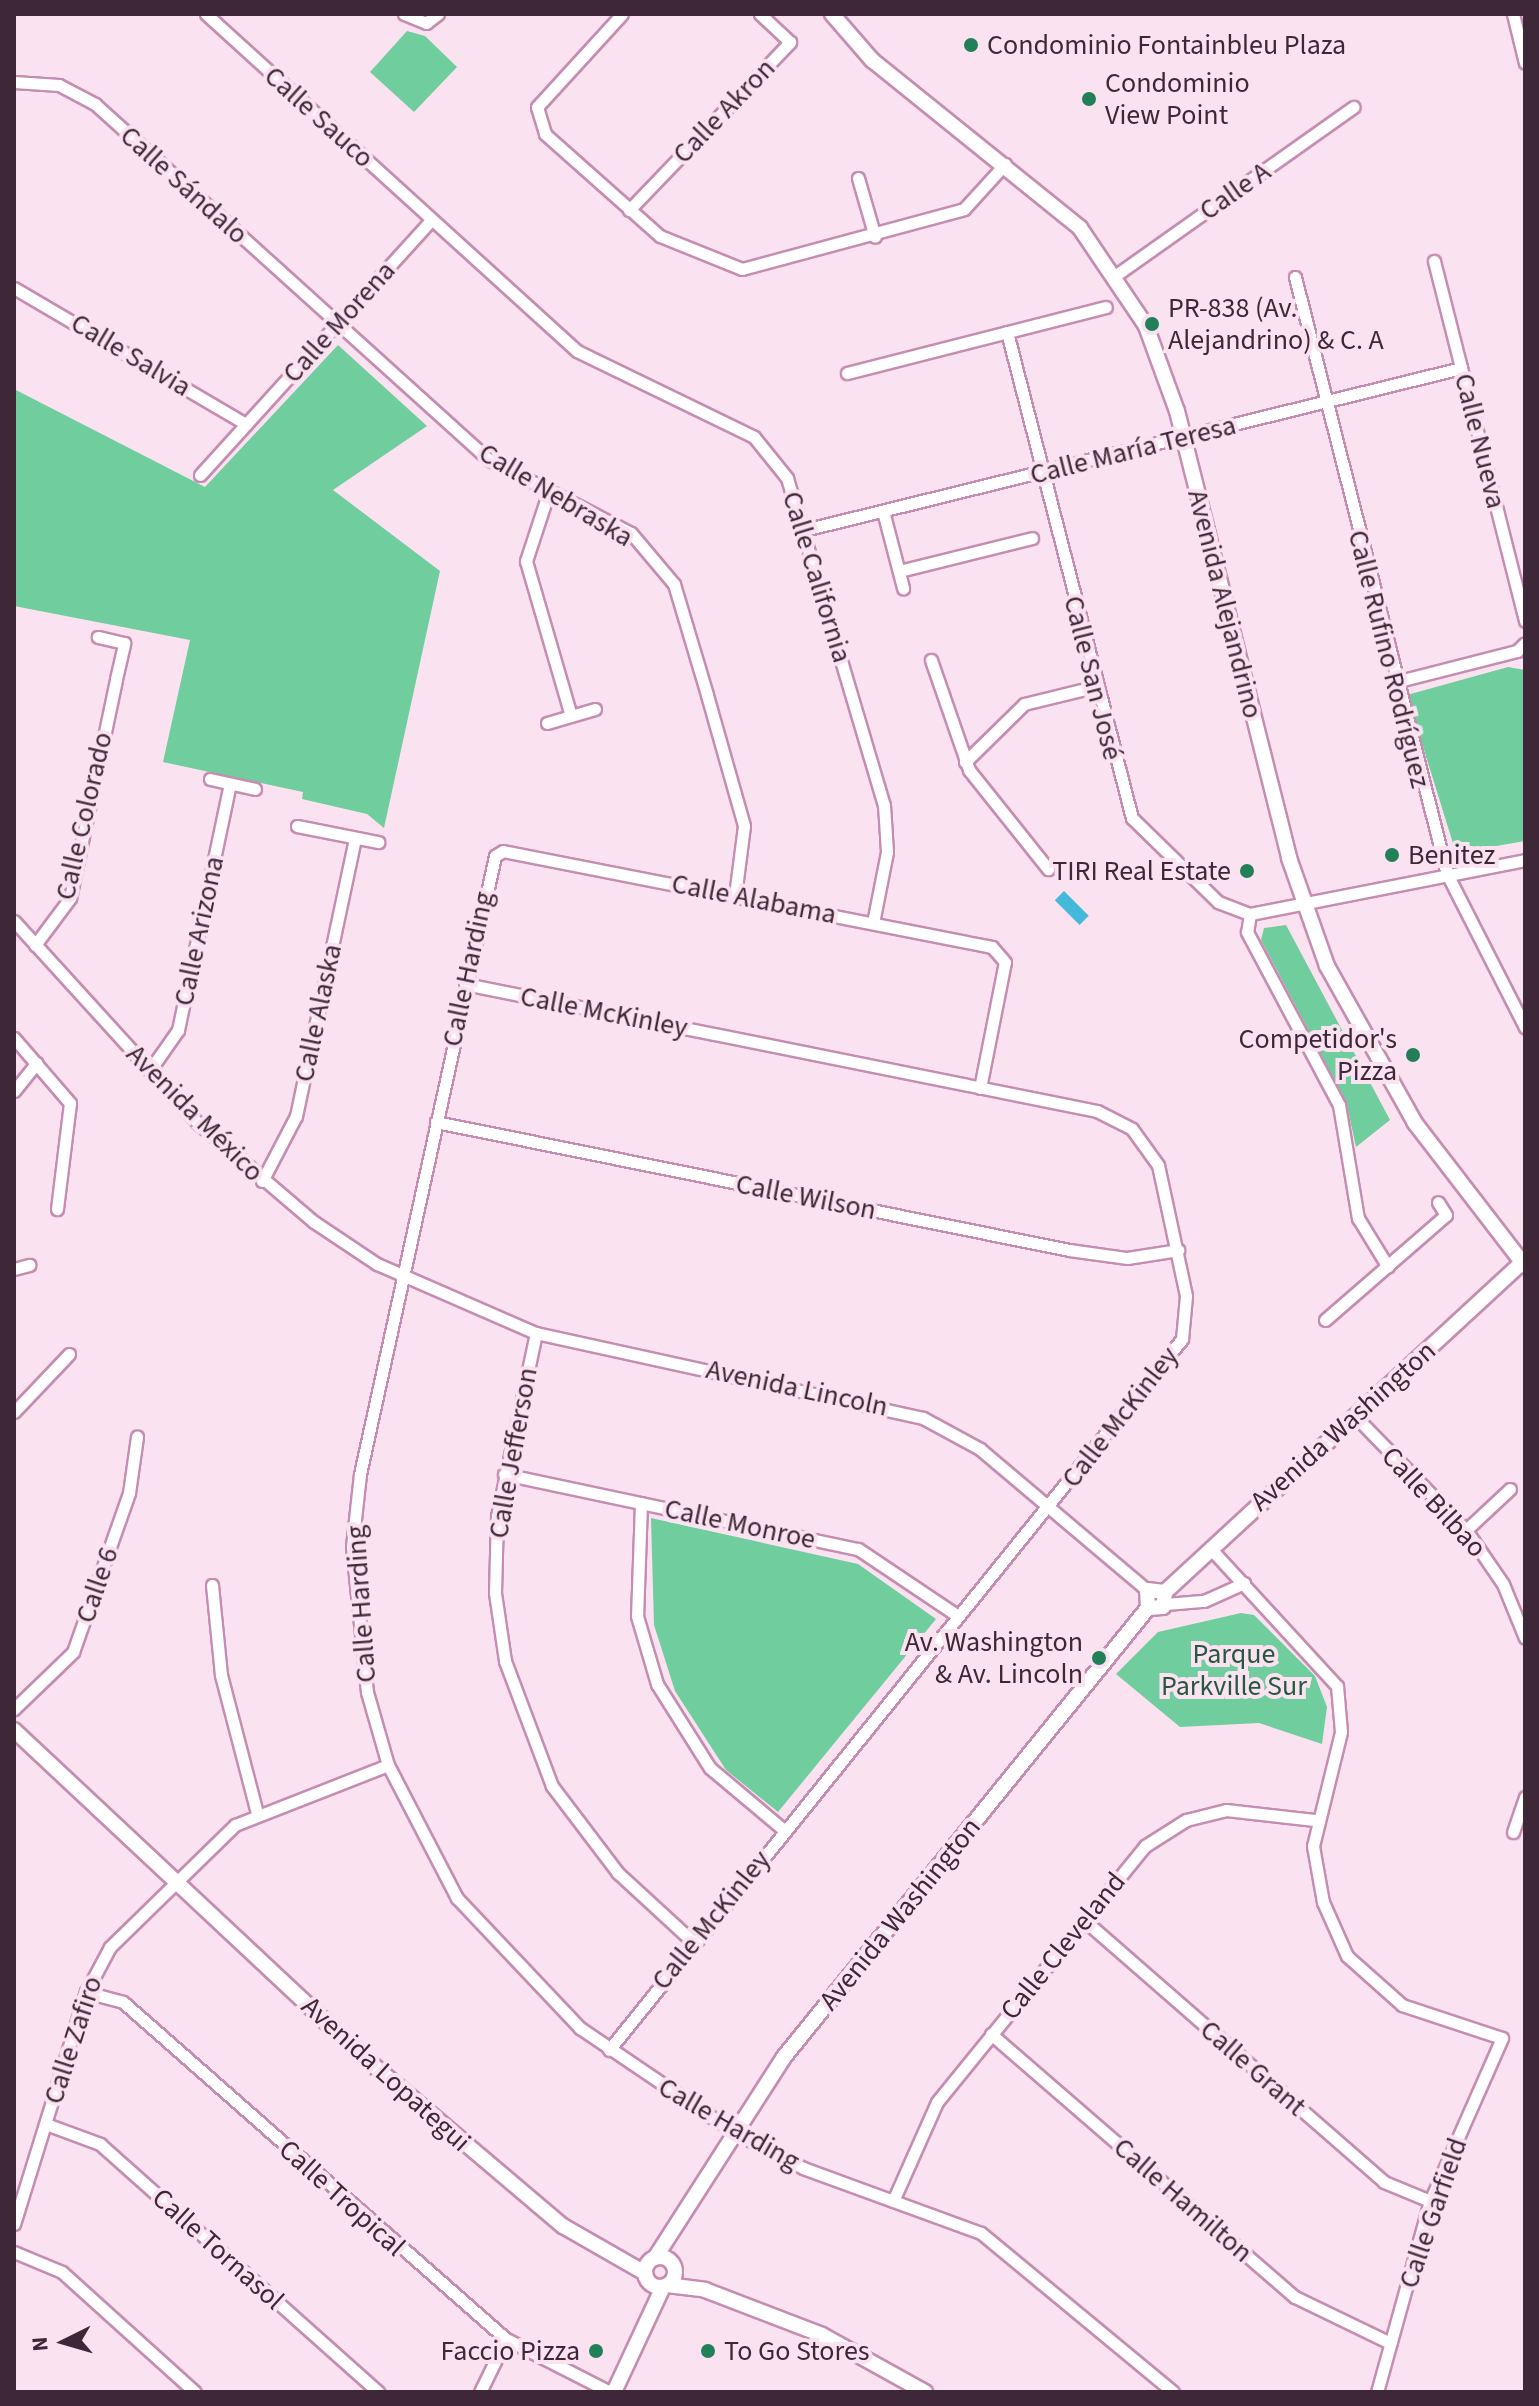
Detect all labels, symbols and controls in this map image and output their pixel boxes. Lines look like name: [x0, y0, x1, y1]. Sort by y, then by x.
place label: Condominio Fontainbleu Plaza: [987, 28, 1346, 62]
marker: Condominio Fontainbleu Plaza: [962, 36, 980, 54]
street label: Calle Akron: [666, 52, 782, 170]
street label: Calle Sauco: [257, 59, 381, 175]
place label: Condominio View Point: [1105, 66, 1250, 132]
marker: Condominio View Point: [1080, 90, 1098, 108]
street label: Calle Sándalo: [113, 119, 255, 251]
street label: Calle A: [1193, 155, 1277, 227]
street label: Calle Morena: [276, 254, 402, 390]
place label: PR-838 (Av. Alejandrino) & C. A: [1168, 291, 1384, 357]
street label: Calle Salvia: [65, 306, 197, 404]
marker: PR-838 (Av. Alejandrino) & C. A: [1143, 315, 1161, 333]
street label: Calle Nueva: [1447, 370, 1513, 512]
street label: Calle María Teresa: [1027, 408, 1239, 492]
street label: Calle Nebraska: [473, 436, 639, 554]
street label: Avenida Alejandrino: [1180, 486, 1270, 722]
street label: Calle California: [775, 487, 859, 667]
street label: Calle Rufino Rodríguez: [1341, 527, 1437, 791]
street label: Calle San José: [1056, 592, 1130, 764]
street label: Calle Colorado: [48, 729, 120, 903]
place label: Benitez: [1408, 838, 1495, 872]
marker: Benitez: [1383, 846, 1401, 864]
street label: Calle Arizona: [167, 853, 231, 1009]
place label: TIRI Real Estate: [1052, 854, 1231, 888]
marker: TIRI Real Estate: [1238, 862, 1256, 880]
street label: Calle Alabama: [669, 867, 839, 931]
street label: Calle Harding: [435, 888, 501, 1050]
street label: Calle Alaska: [287, 941, 349, 1085]
street label: Calle McKinley: [518, 979, 690, 1045]
place label: Competidor's Pizza: [1239, 1022, 1397, 1088]
street label: Avenida México: [119, 1037, 271, 1189]
marker: Competidor's Pizza: [1404, 1046, 1422, 1064]
street label: Calle Wilson: [733, 1167, 879, 1227]
street label: Avenida Washington: [1243, 1334, 1443, 1518]
street label: Calle McKinley: [1055, 1340, 1185, 1494]
street label: Avenida Lincoln: [703, 1352, 891, 1424]
street label: Calle Jefferson: [481, 1365, 545, 1541]
street label: Calle Bilbao: [1374, 1440, 1494, 1564]
street label: Calle Monroe: [662, 1492, 818, 1556]
street label: Calle Harding: [339, 1524, 383, 1684]
street label: Calle 6: [68, 1543, 126, 1627]
place label: Av. Washington & Av. Lincoln: [905, 1625, 1083, 1691]
park label: Parque Parkville Sur: [1161, 1637, 1307, 1703]
marker: Av. Washington & Av. Lincoln: [1090, 1649, 1108, 1667]
street label: Avenida Washington: [812, 1811, 988, 2017]
street label: Calle McKinley: [645, 1844, 777, 1996]
street label: Calle Cleveland: [993, 1865, 1133, 2027]
street label: Calle Zafiro: [37, 1972, 109, 2108]
street label: Avenida Lopategui: [295, 1989, 477, 2159]
street label: Calle Grant: [1193, 2013, 1313, 2123]
street label: Calle Harding: [652, 2070, 806, 2178]
street label: Calle Hamilton: [1107, 2131, 1259, 2269]
street label: Calle Tropical: [272, 2133, 412, 2263]
street label: Calle Garfield: [1392, 2133, 1474, 2293]
street label: Calle Tornasol: [145, 2181, 291, 2317]
north arrow: [24, 2302, 104, 2382]
place label: Faccio Pizza: [440, 2334, 580, 2368]
place label: To Go Stores: [724, 2334, 870, 2368]
text: N: [24, 2335, 57, 2353]
marker: Faccio Pizza: [587, 2342, 605, 2360]
marker: To Go Stores: [699, 2342, 717, 2360]

